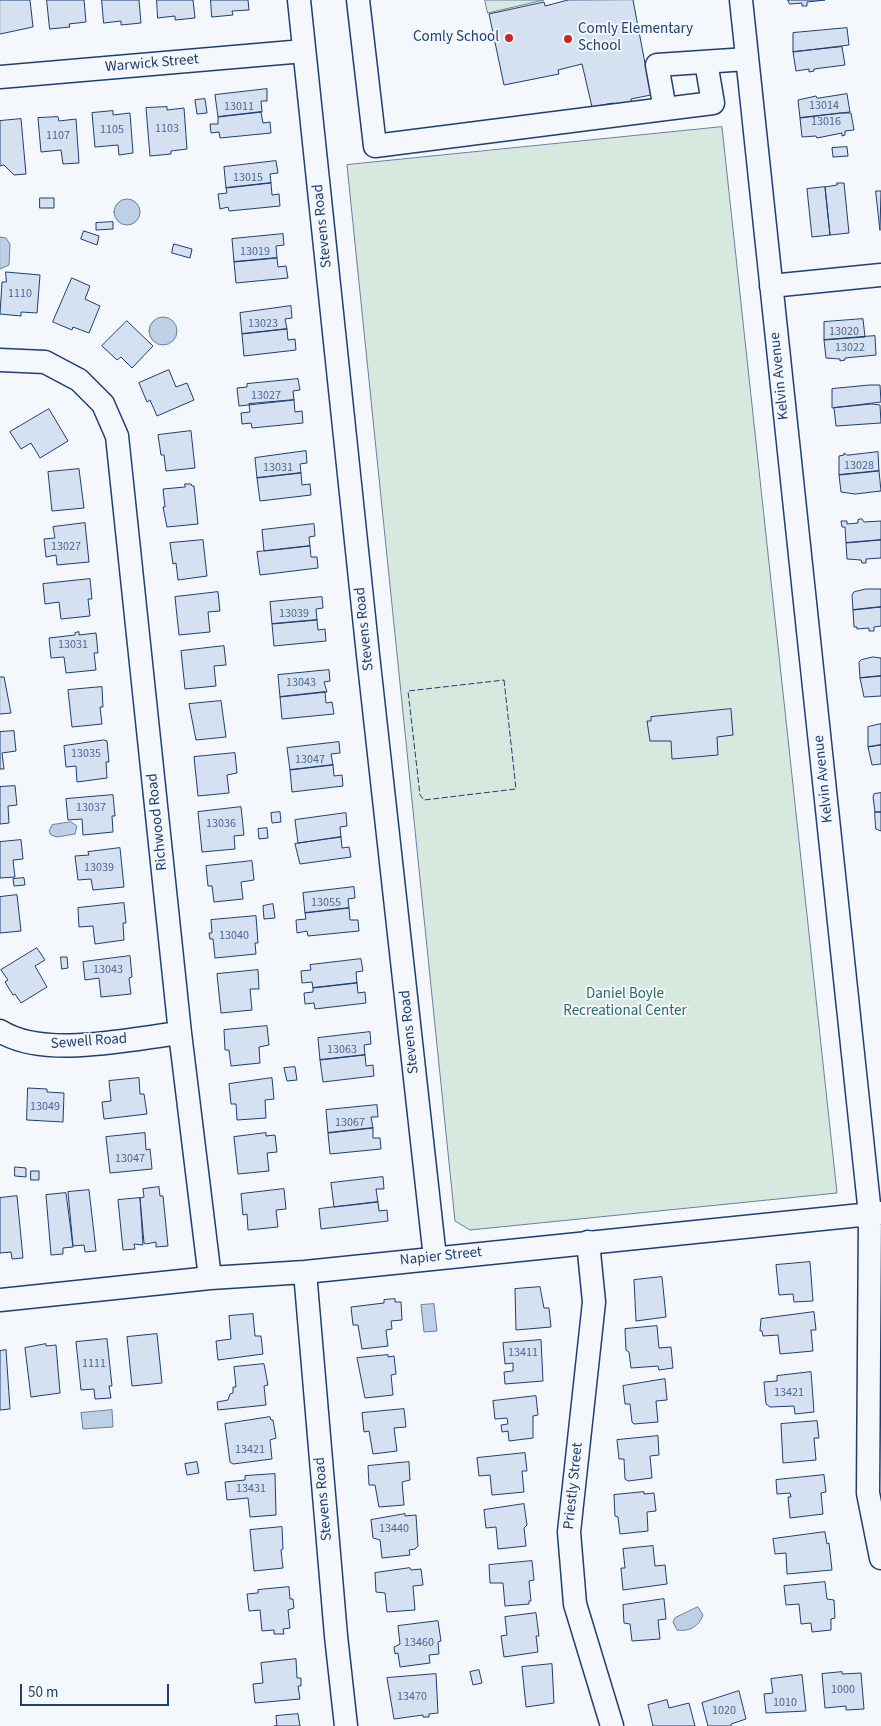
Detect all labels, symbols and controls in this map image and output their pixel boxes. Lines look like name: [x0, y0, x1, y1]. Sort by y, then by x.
place label: Comly Elementary School: [578, 21, 693, 56]
place label: Comly School: [413, 29, 499, 47]
marker: Comly School: [503, 32, 515, 44]
marker: Comly Elementary School: [562, 33, 574, 45]
street label: Warwick Street: [104, 51, 200, 77]
house number: 13014: [809, 99, 839, 113]
house number: 13011: [224, 100, 254, 114]
house number: 13016: [811, 115, 841, 129]
house number: 1103: [155, 122, 179, 136]
house number: 1105: [100, 123, 124, 137]
house number: 1107: [46, 129, 70, 143]
house number: 13015: [233, 171, 263, 185]
street label: Stevens Road: [310, 183, 336, 269]
house number: 13019: [240, 245, 270, 259]
house number: 1110: [8, 287, 32, 301]
house number: 13023: [248, 317, 278, 331]
house number: 13020: [829, 325, 859, 339]
street label: Kelvin Avenue: [766, 331, 794, 421]
house number: 13022: [835, 341, 865, 355]
house number: 13027: [251, 389, 281, 403]
house number: 13028: [844, 459, 874, 473]
house number: 13031: [263, 461, 293, 475]
house number: 13027: [51, 540, 81, 554]
street label: Stevens Road: [352, 586, 378, 672]
house number: 13039: [279, 607, 309, 621]
house number: 13031: [58, 638, 88, 652]
house number: 13043: [286, 676, 316, 690]
street label: Kelvin Avenue: [810, 734, 838, 824]
house number: 13035: [71, 747, 101, 761]
house number: 13047: [295, 753, 325, 767]
street label: Richwood Road: [144, 772, 172, 872]
house number: 13037: [76, 801, 106, 815]
house number: 13036: [206, 817, 236, 831]
house number: 13039: [84, 861, 114, 875]
house number: 13055: [311, 896, 341, 910]
house number: 13040: [219, 929, 249, 943]
house number: 13043: [93, 963, 123, 977]
park label: Daniel Boyle Recreational Center: [563, 986, 687, 1021]
street label: Stevens Road: [397, 989, 423, 1075]
street label: Sewell Road: [50, 1030, 128, 1054]
house number: 13063: [327, 1043, 357, 1057]
house number: 13049: [30, 1100, 60, 1114]
house number: 13067: [335, 1116, 365, 1130]
house number: 13047: [115, 1152, 145, 1166]
street label: Napier Street: [399, 1244, 483, 1270]
house number: 13411: [508, 1346, 538, 1360]
house number: 1111: [82, 1357, 106, 1371]
house number: 13421: [774, 1386, 804, 1400]
street label: Priestly Street: [560, 1442, 588, 1530]
house number: 13421: [235, 1443, 265, 1457]
street label: Stevens Road: [311, 1456, 337, 1542]
house number: 13431: [236, 1482, 266, 1496]
house number: 13440: [379, 1522, 409, 1536]
house number: 13460: [404, 1636, 434, 1650]
scale bar: [22, 1674, 171, 1706]
text: 50 m: [28, 1682, 58, 1703]
house number: 1000: [831, 1683, 855, 1697]
house number: 13470: [397, 1690, 427, 1704]
house number: 1010: [773, 1696, 797, 1710]
house number: 1020: [712, 1704, 736, 1718]

